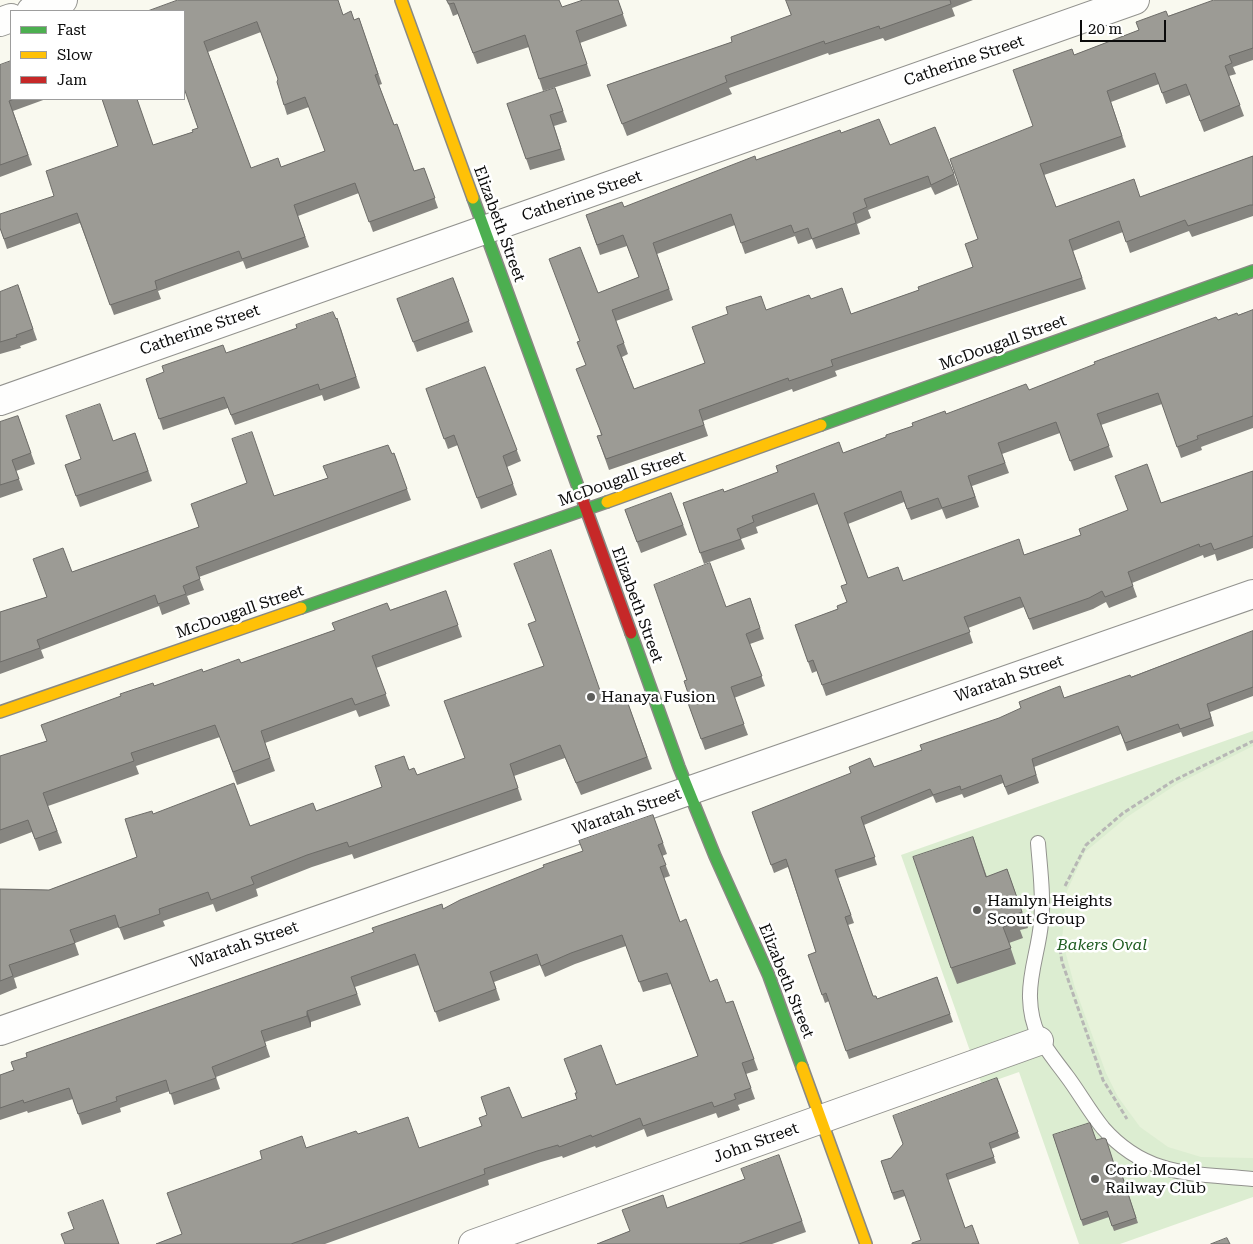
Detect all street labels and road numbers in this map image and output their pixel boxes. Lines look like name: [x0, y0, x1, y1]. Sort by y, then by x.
street label: Catherine Street: [901, 31, 1027, 91]
street label: Elizabeth Street: [469, 163, 529, 285]
street label: Catherine Street: [519, 166, 645, 226]
street label: Catherine Street: [137, 300, 263, 360]
street label: McDougall Street: [937, 311, 1069, 375]
street label: McDougall Street: [556, 447, 688, 511]
street label: Elizabeth Street: [607, 544, 667, 666]
street label: McDougall Street: [174, 581, 306, 643]
street label: Waratah Street: [952, 651, 1066, 707]
street label: Waratah Street: [570, 784, 684, 840]
street label: Waratah Street: [187, 917, 301, 973]
street label: Elizabeth Street: [754, 921, 818, 1041]
street label: John Street: [711, 1119, 801, 1167]

